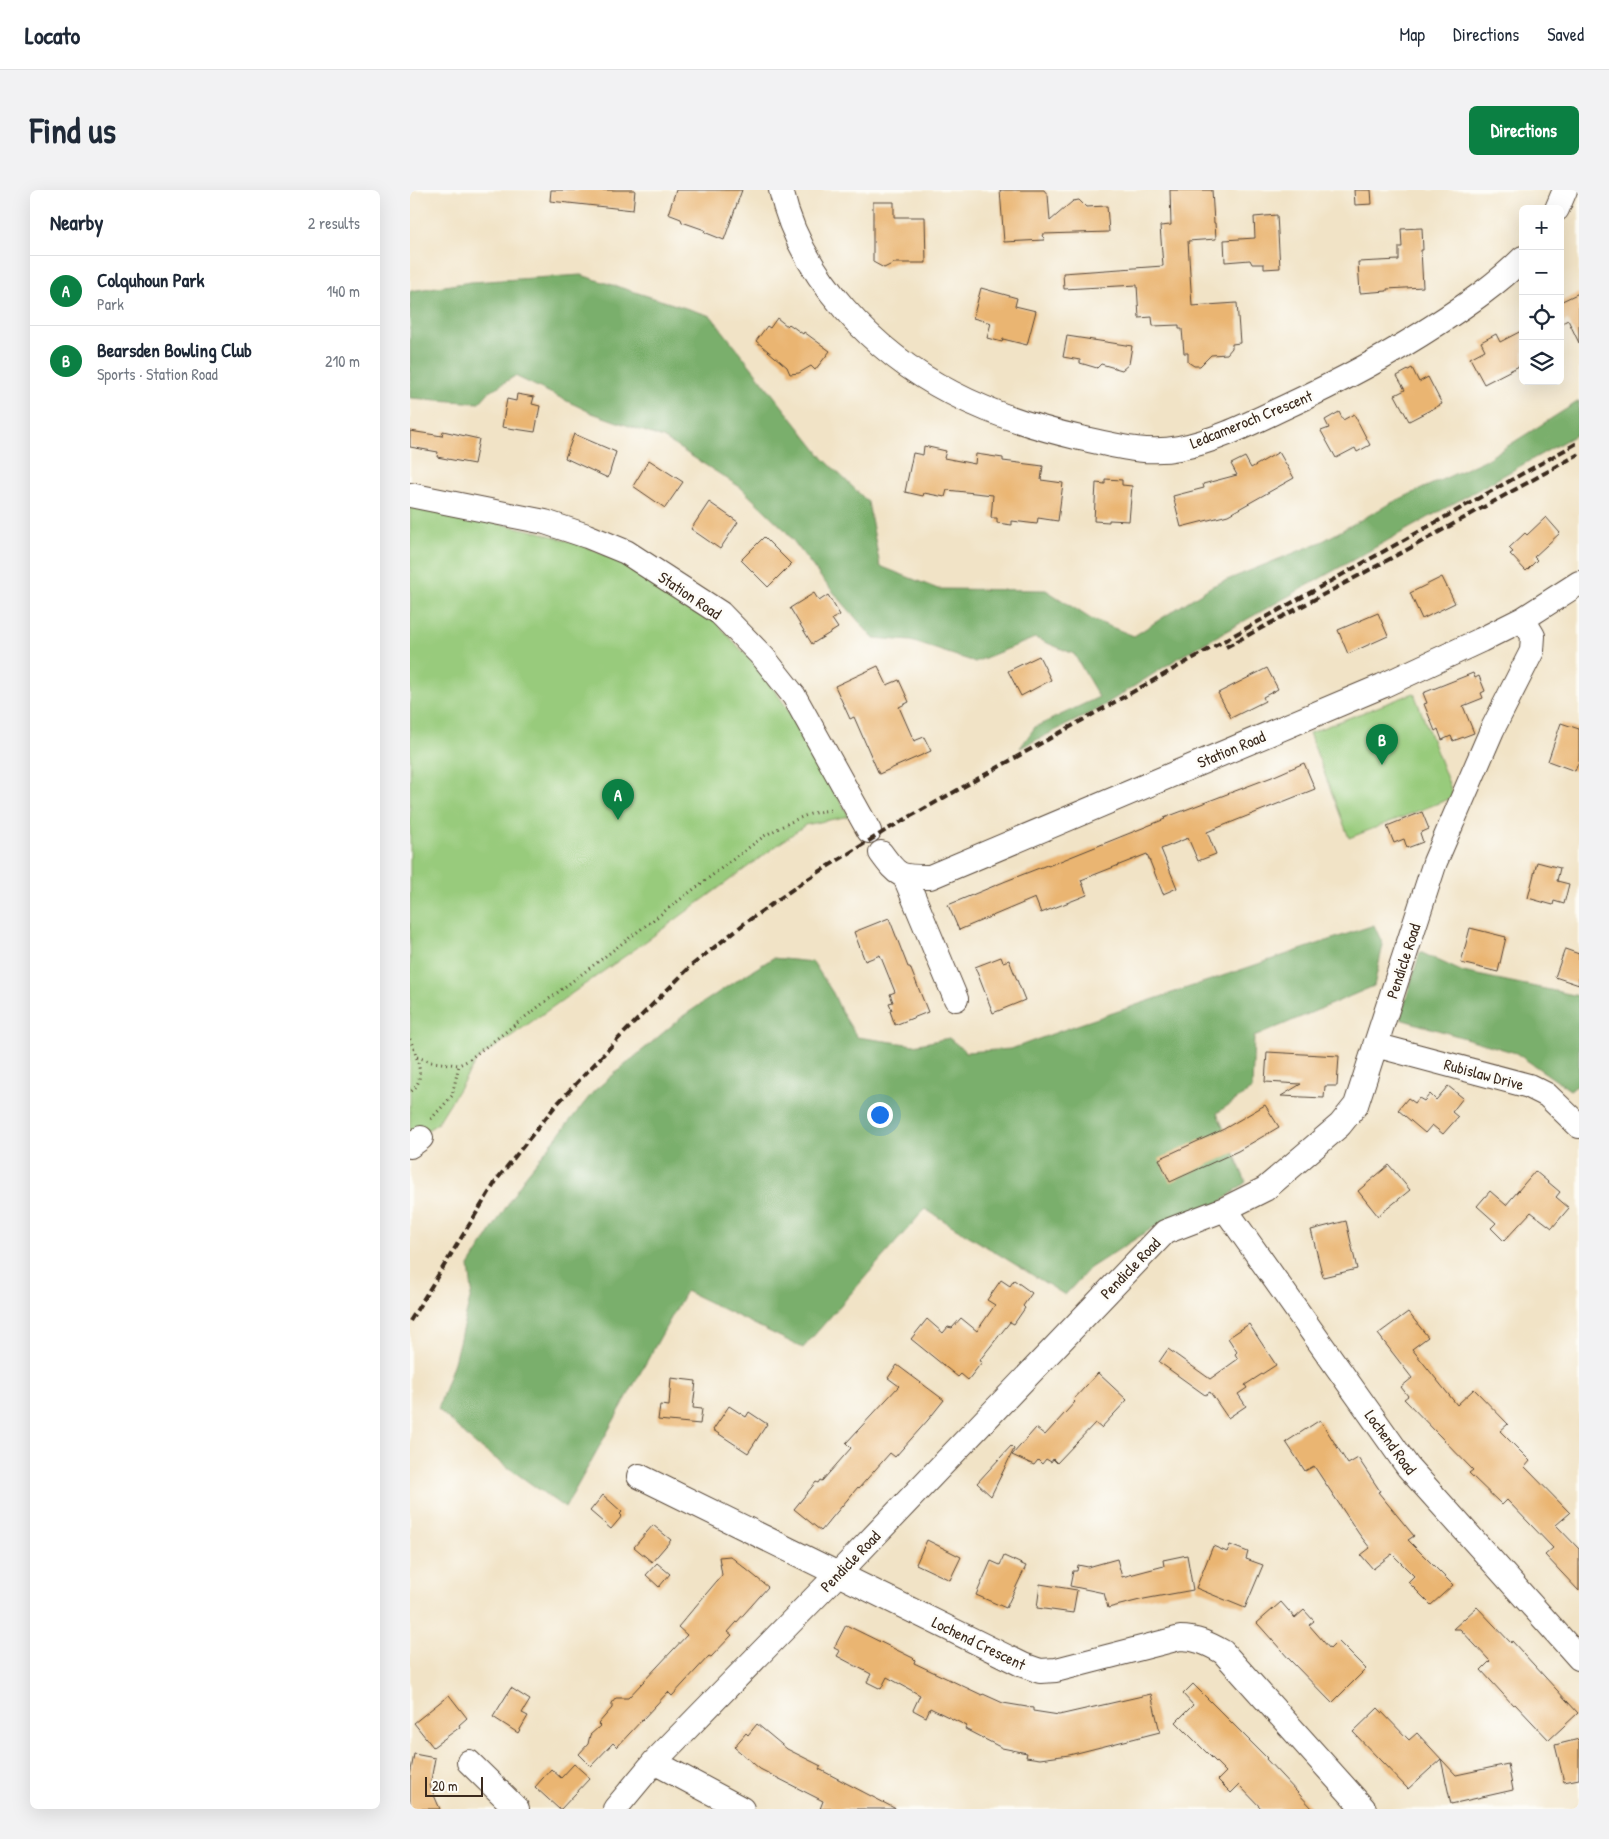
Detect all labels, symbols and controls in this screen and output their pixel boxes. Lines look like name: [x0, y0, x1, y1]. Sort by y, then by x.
text: Locato: [25, 19, 80, 51]
text: Map: [1400, 22, 1425, 47]
text: Directions: [1453, 22, 1519, 47]
text: Saved: [1547, 22, 1584, 47]
button: Directions: [1469, 106, 1579, 155]
text: Find us: [30, 107, 116, 154]
map controls: [1519, 205, 1564, 385]
button: +: [1519, 205, 1564, 250]
text: Nearby: [50, 208, 103, 237]
text: 2 results: [308, 212, 360, 234]
button: −: [1519, 250, 1564, 295]
text: Colquhoun Park: [97, 267, 205, 293]
text: A: [62, 280, 70, 302]
text: 140 m: [326, 280, 360, 302]
text: Park: [97, 293, 124, 315]
button: locate: [1519, 295, 1564, 340]
text: Bearsden Bowling Club: [97, 337, 252, 363]
button: layers: [1519, 340, 1564, 385]
text: B: [62, 350, 70, 372]
text: 210 m: [325, 350, 360, 372]
text: Sports · Station Road: [97, 363, 218, 385]
street label: Ledcameroch Crescent: [1186, 384, 1316, 454]
street label: Station Road: [654, 566, 726, 624]
pin: B: [1366, 724, 1398, 765]
street label: Station Road: [1194, 725, 1268, 773]
pin: A: [602, 779, 634, 820]
street label: Pendicle Road: [1381, 921, 1425, 1001]
street label: Rubislaw Drive: [1442, 1053, 1527, 1095]
your location: [867, 1102, 893, 1128]
street label: Pendicle Road: [1095, 1232, 1165, 1304]
street label: Lochend Road: [1360, 1405, 1422, 1479]
street label: Pendicle Road: [815, 1525, 885, 1597]
street label: Lochend Crescent: [929, 1611, 1030, 1675]
scale bar: [425, 1774, 482, 1797]
text: 20 m: [432, 1776, 458, 1795]

